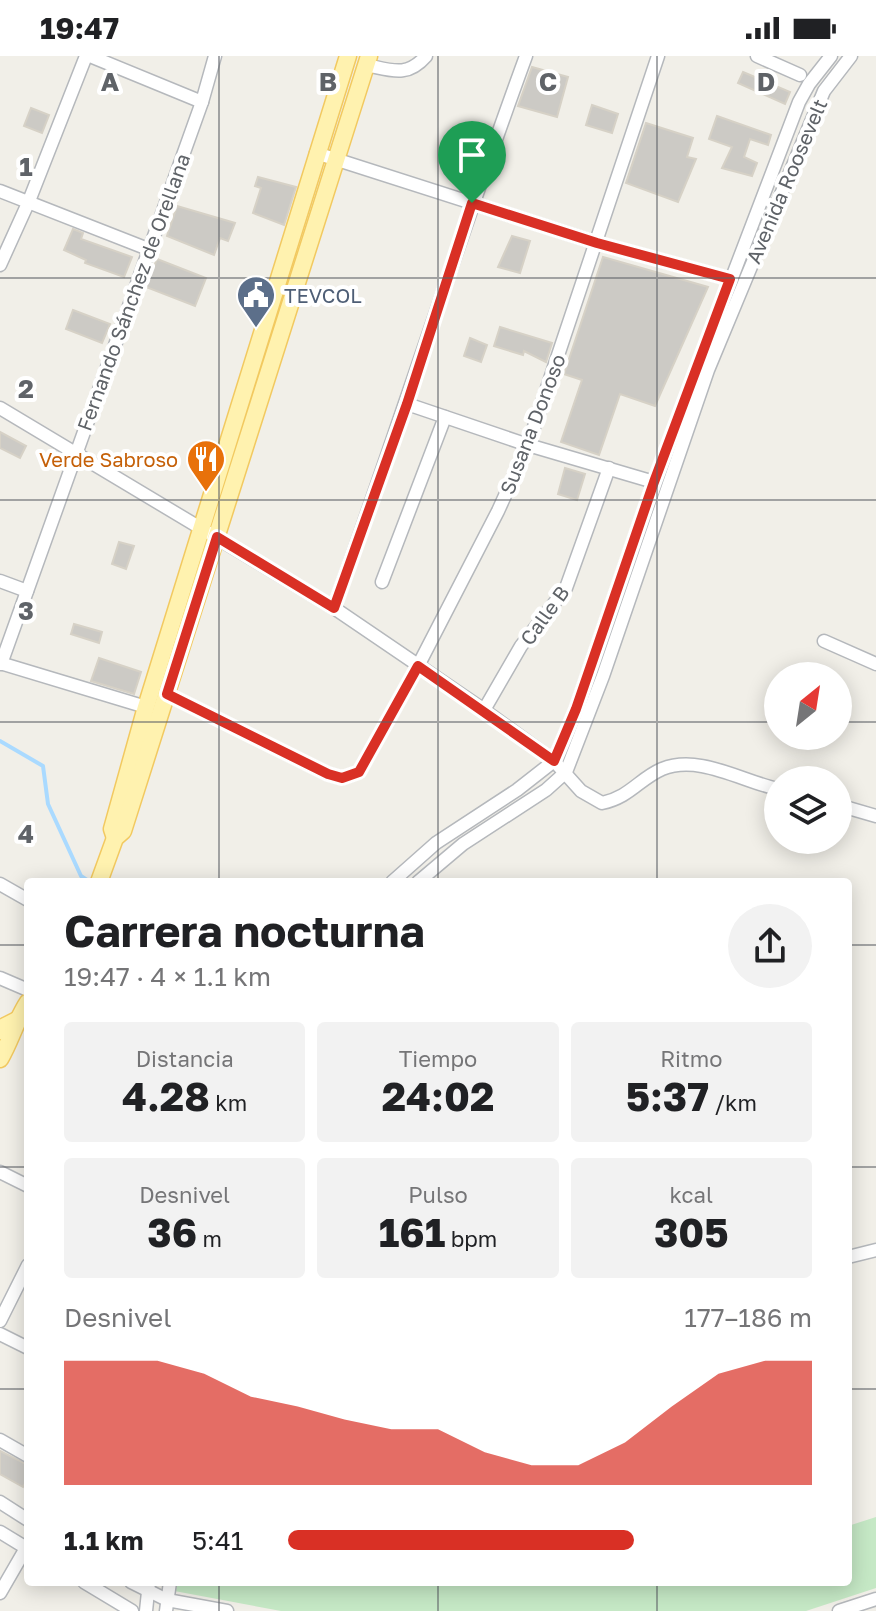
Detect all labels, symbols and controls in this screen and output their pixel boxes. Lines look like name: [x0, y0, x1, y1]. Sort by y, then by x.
text: 19:47: [40, 10, 119, 46]
text: A: [101, 66, 120, 97]
text: B: [319, 66, 337, 97]
text: C: [539, 66, 557, 97]
text: D: [757, 66, 775, 97]
street label: Avenida Roosevelt: [740, 95, 832, 267]
pin: [438, 121, 506, 203]
icon: arrive: [450, 133, 494, 177]
street label: Fernando Sánchez de Orellana: [72, 150, 194, 434]
text: 1: [19, 151, 33, 182]
public building icon: TEVCOL: [235, 274, 277, 329]
place label: TEVCOL: [284, 283, 362, 307]
street label: Susana Donoso: [494, 350, 570, 498]
text: 2: [18, 373, 34, 404]
restaurant icon: Verde Sabroso: [185, 438, 227, 493]
place label: Verde Sabroso: [39, 447, 178, 471]
street label: Calle B: [514, 581, 574, 649]
text: 3: [18, 595, 34, 626]
north arrow: [764, 662, 852, 750]
map controls: [764, 662, 852, 854]
button: layers: [764, 766, 852, 854]
text: 4: [18, 818, 34, 849]
text: Carrera nocturna: [64, 904, 425, 957]
button: share: [728, 904, 812, 988]
text: 19:47 · 4 × 1.1 km: [64, 961, 271, 992]
text: Distancia: [136, 1045, 234, 1072]
text: Tiempo: [399, 1045, 477, 1072]
text: Ritmo: [660, 1045, 722, 1072]
text: 4.28: [122, 1072, 210, 1120]
text: 24:02: [382, 1072, 494, 1120]
text: 5:37: [626, 1072, 709, 1120]
text: km: [210, 1089, 247, 1116]
text: /km: [709, 1089, 757, 1116]
text: Desnivel: [139, 1181, 230, 1208]
text: Pulso: [408, 1181, 468, 1208]
text: kcal: [670, 1181, 713, 1208]
text: 36: [147, 1208, 197, 1256]
text: 161: [379, 1208, 445, 1256]
text: 305: [654, 1208, 729, 1256]
text: m: [197, 1225, 222, 1252]
text: bpm: [445, 1225, 497, 1252]
text: Desnivel: [64, 1302, 171, 1333]
text: 177–186 m: [684, 1302, 812, 1333]
text: 1.1 km: [64, 1525, 143, 1556]
text: 5:41: [192, 1525, 243, 1556]

